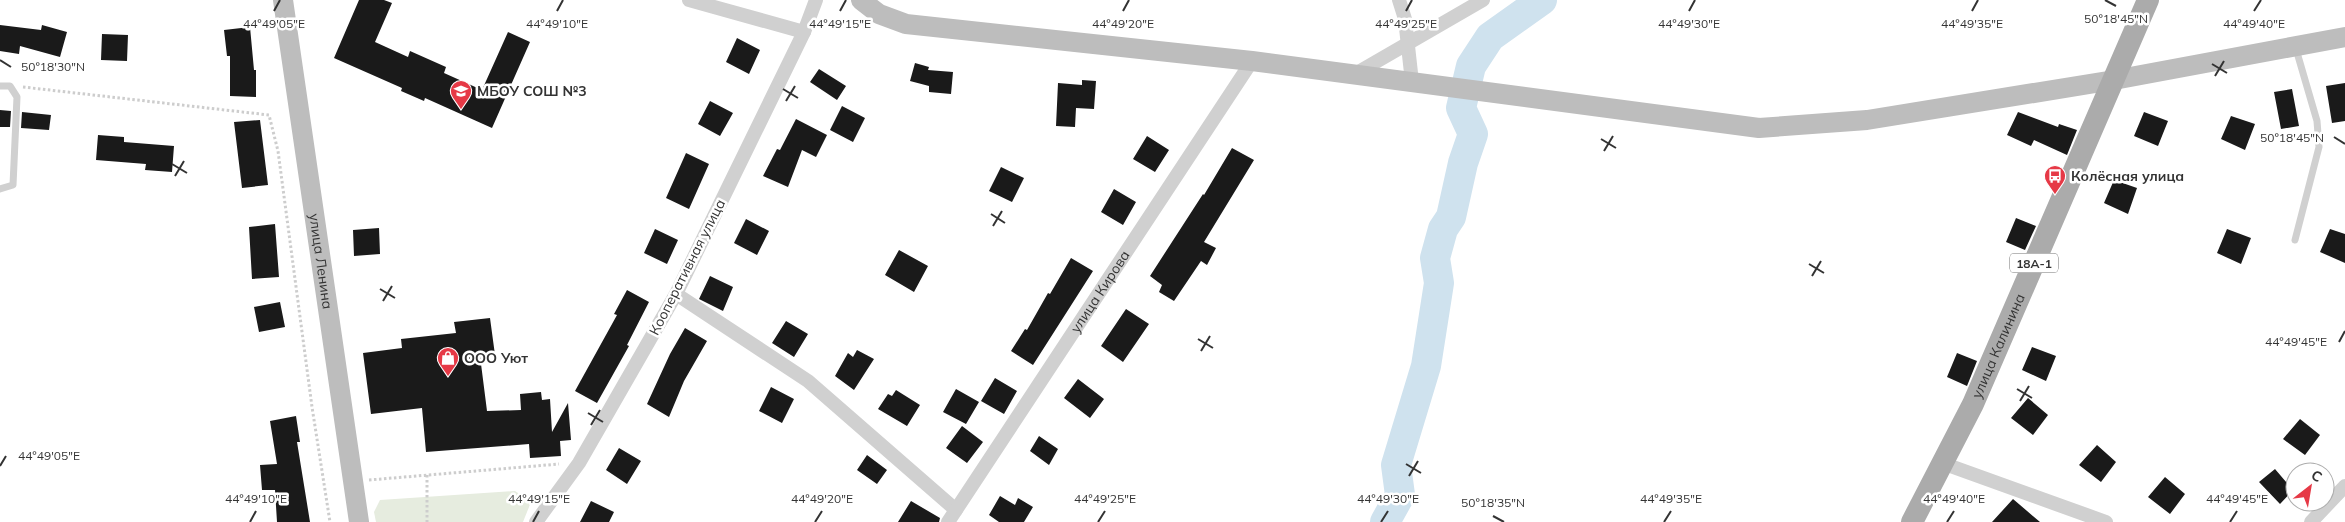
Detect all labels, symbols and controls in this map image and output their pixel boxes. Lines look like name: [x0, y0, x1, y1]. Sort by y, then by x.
text: 50°18'45"N: [2084, 11, 2148, 26]
text: 44°49'05"E: [243, 16, 305, 31]
text: 44°49'10"E: [526, 16, 588, 31]
text: 44°49'15"E: [809, 16, 871, 31]
text: 44°49'20"E: [1092, 16, 1154, 31]
text: 44°49'25"E: [1375, 16, 1437, 31]
text: 44°49'30"E: [1658, 16, 1720, 31]
text: 44°49'35"E: [1941, 16, 2003, 31]
text: 44°49'40"E: [2223, 16, 2285, 31]
text: 50°18'30"N: [21, 59, 85, 74]
school or university icon: МБОУ СОШ №3: [449, 79, 473, 110]
place label: МБОУ СОШ №3: [477, 82, 587, 100]
text: 50°18'45"N: [2260, 130, 2324, 145]
bus stop icon: Колёсная улица: [2043, 164, 2067, 195]
place label: Колёсная улица: [2071, 167, 2184, 185]
street label: Кооперативная улица: [645, 196, 729, 338]
street label: улица Ленина: [305, 212, 337, 310]
street label: улица Кирова: [1066, 247, 1134, 336]
road number: 18А-1: [2010, 254, 2058, 272]
street label: улица Калинина: [1968, 291, 2029, 401]
text: 44°49'45"E: [2265, 334, 2327, 349]
shop icon: ООО Уют: [436, 346, 460, 377]
place label: ООО Уют: [464, 349, 528, 367]
text: 44°49'05"E: [18, 448, 80, 463]
north arrow: [2285, 462, 2335, 512]
text: С: [2308, 466, 2325, 486]
text: 44°49'10"E: [225, 491, 287, 506]
text: 44°49'15"E: [508, 491, 570, 506]
text: 44°49'20"E: [791, 491, 853, 506]
text: 44°49'25"E: [1074, 491, 1136, 506]
text: 44°49'30"E: [1357, 491, 1419, 506]
text: 44°49'35"E: [1640, 491, 1702, 506]
text: 44°49'40"E: [1923, 491, 1985, 506]
text: 44°49'45"E: [2206, 491, 2268, 506]
text: 50°18'35"N: [1461, 495, 1525, 510]

